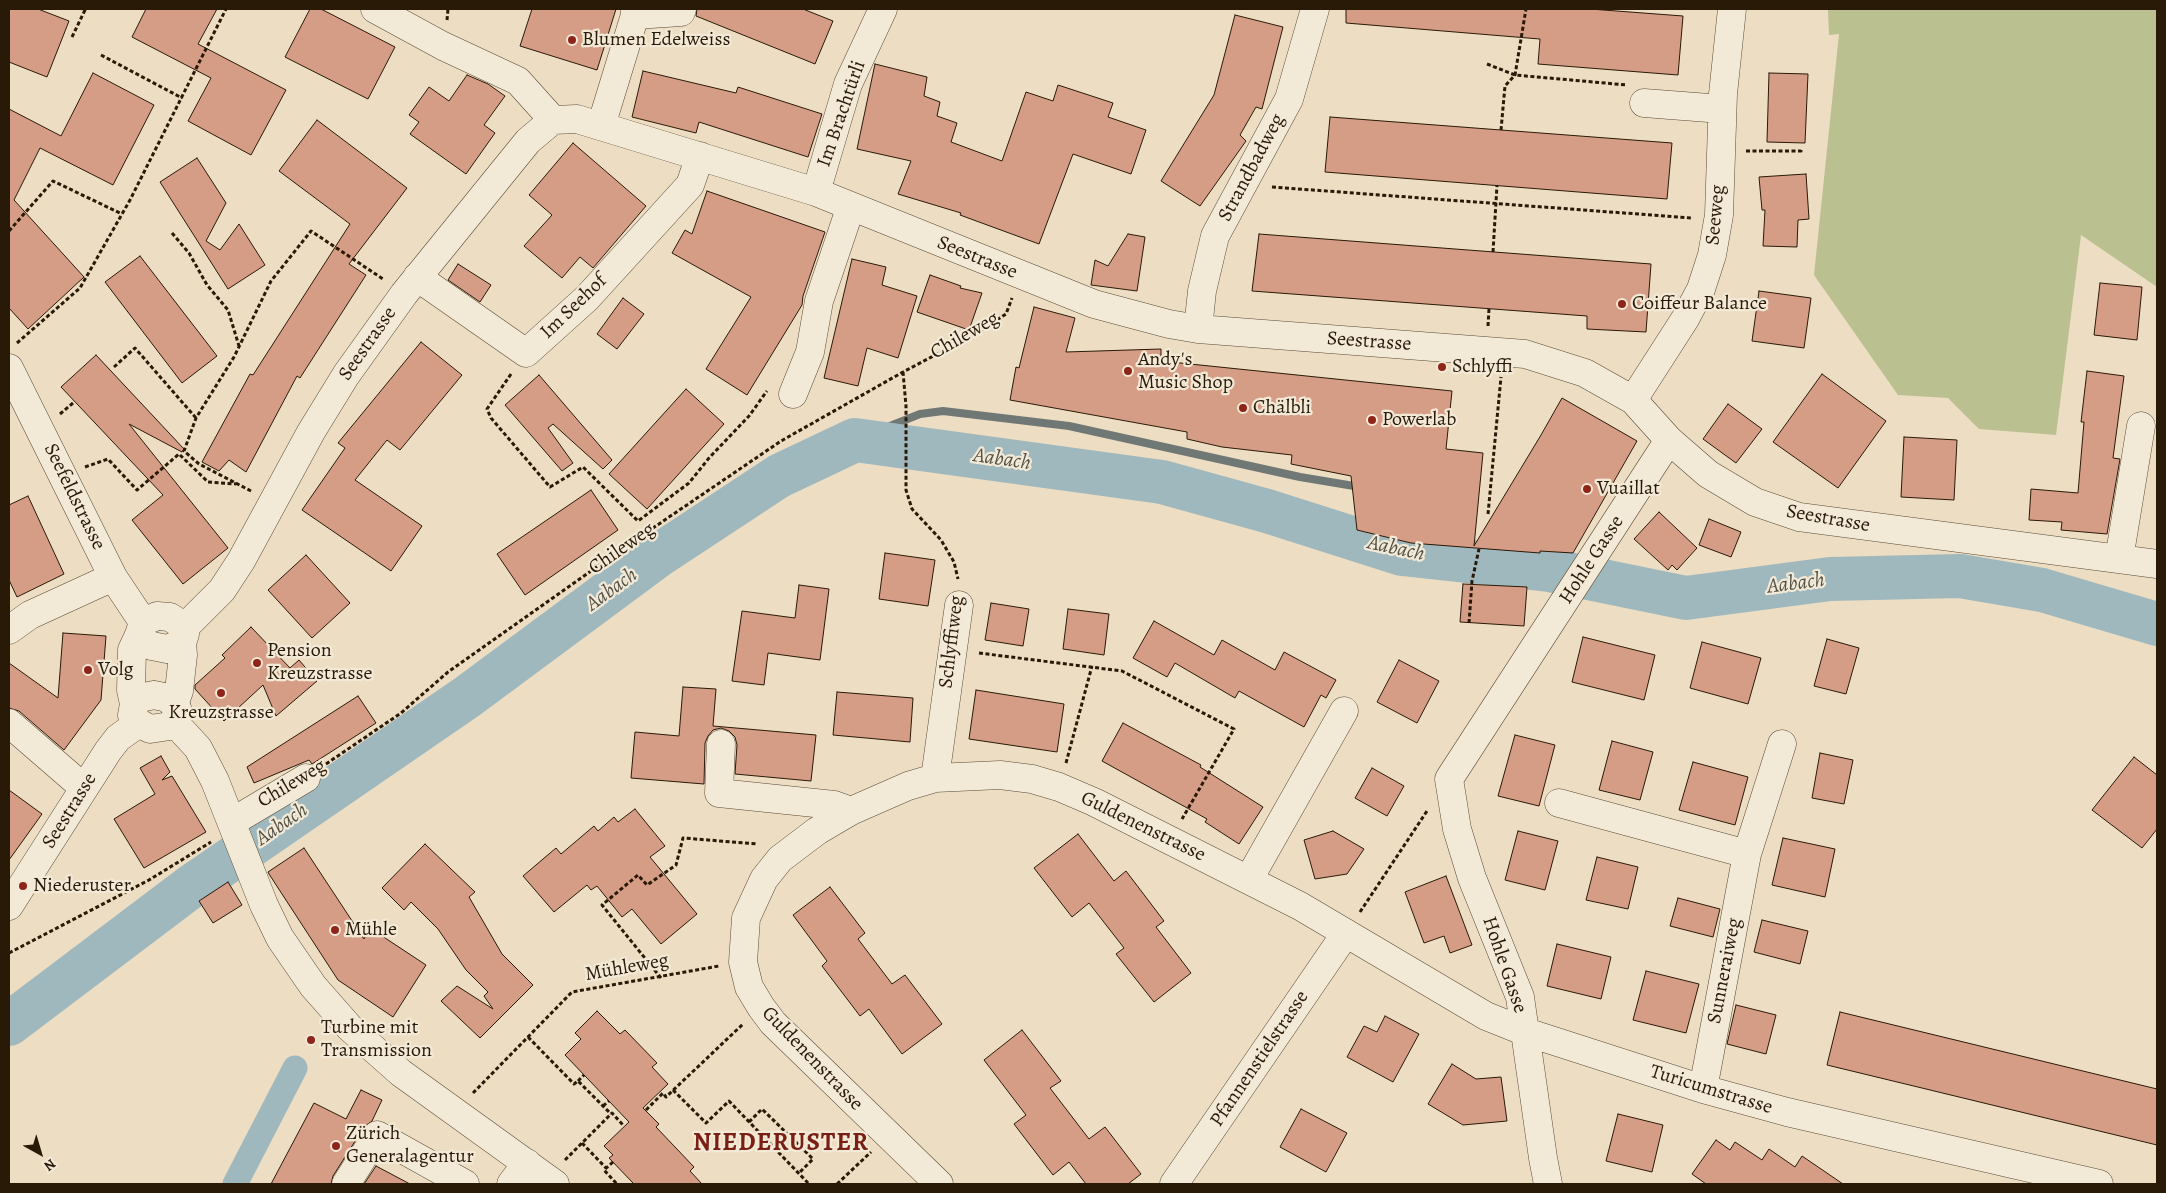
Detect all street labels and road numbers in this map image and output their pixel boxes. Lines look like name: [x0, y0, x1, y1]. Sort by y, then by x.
street label: Im Brachtürli: [813, 58, 871, 170]
street label: Strandbadweg: [1214, 110, 1290, 226]
street label: Seeweg: [1701, 184, 1731, 246]
street label: Seestrasse: [933, 231, 1021, 285]
street label: Im Seehof: [536, 270, 612, 344]
street label: Seestrasse: [334, 302, 402, 386]
street label: Chileweg: [926, 307, 1004, 365]
street label: Seestrasse: [1326, 327, 1412, 357]
street label: Seefeldstrasse: [38, 440, 110, 554]
street label: Seestrasse: [1784, 500, 1872, 538]
street label: Hohle Gasse: [1555, 511, 1629, 609]
street label: Chileweg: [584, 518, 660, 580]
street label: Schlyffiweg: [934, 594, 970, 690]
street label: Chileweg: [254, 754, 330, 814]
street label: Seestrasse: [37, 769, 103, 853]
street label: Guldenenstrasse: [1077, 786, 1209, 868]
street label: Hohle Gasse: [1476, 914, 1532, 1016]
street label: Sunneraiweg: [1703, 916, 1747, 1026]
street label: Mühleweg: [583, 949, 671, 987]
street label: Pfannenstielstrasse: [1206, 986, 1314, 1132]
street label: Guldenenstrasse: [756, 1002, 868, 1116]
street label: Turicumstrasse: [1647, 1060, 1775, 1120]

